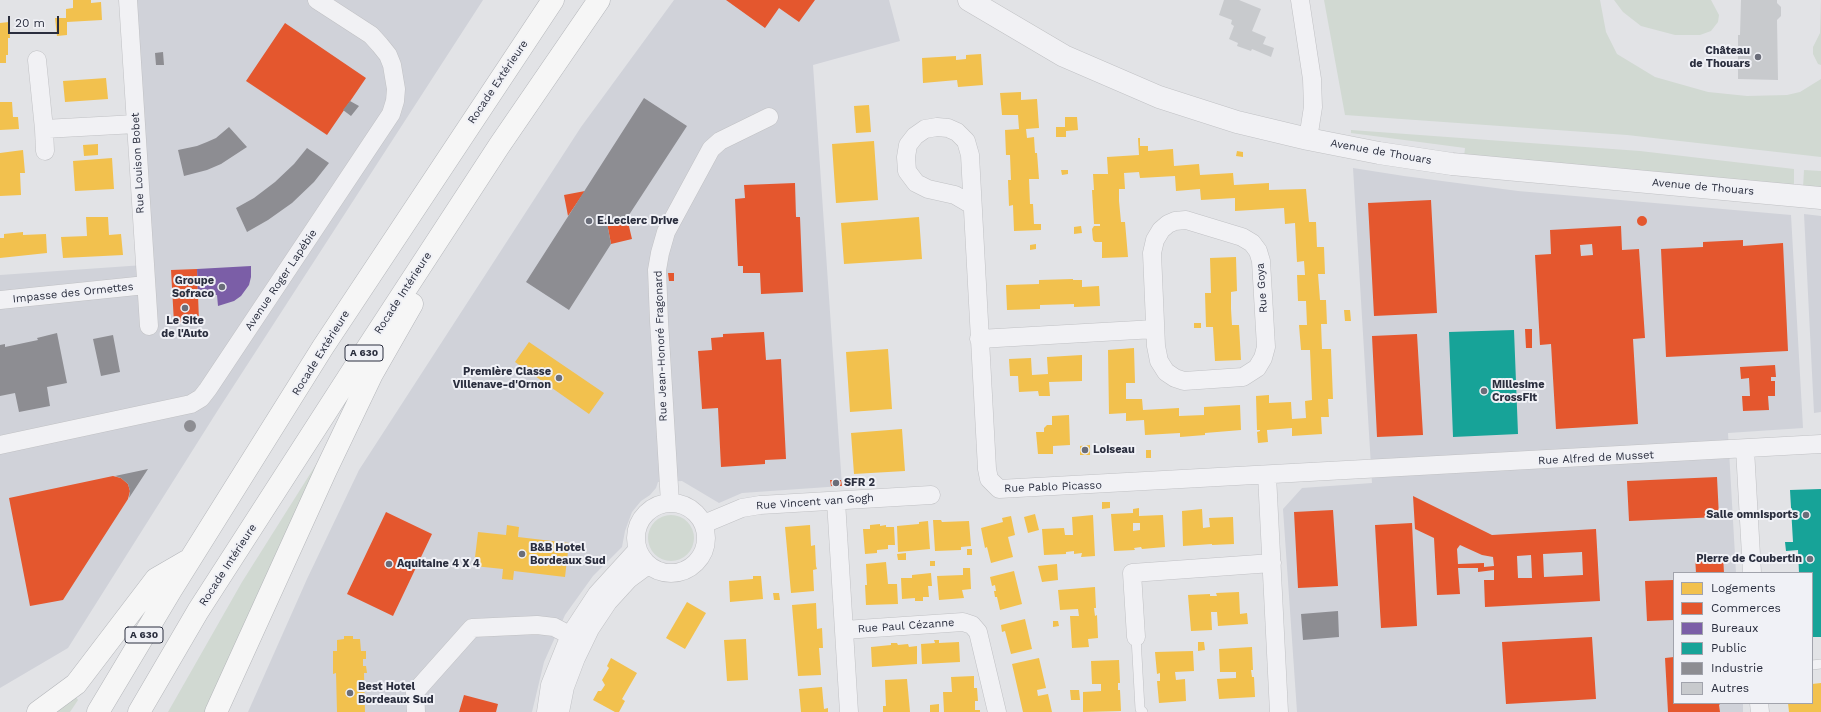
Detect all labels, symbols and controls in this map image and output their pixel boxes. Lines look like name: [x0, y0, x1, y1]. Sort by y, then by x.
scale bar: [10, 8, 61, 34]
text: 20 m: [15, 16, 45, 30]
street label: Rocade Extérieure: [465, 38, 531, 126]
place label: Château de Thouars: [1689, 44, 1750, 70]
marker: Château de Thouars: [1753, 52, 1763, 62]
street label: Rue Louison Bobet: [129, 112, 147, 214]
street label: Avenue de Thouars: [1329, 137, 1433, 167]
street label: Avenue de Thouars: [1651, 176, 1755, 198]
place label: E.Leclerc Drive: [597, 214, 679, 228]
marker: E.Leclerc Drive: [584, 216, 594, 226]
street label: Avenue Roger Lapébie: [242, 227, 320, 333]
street label: Rocade Intérieure: [372, 249, 434, 337]
street label: Rue Goya: [1254, 262, 1270, 314]
street label: Rue Jean-Honoré Fragonard: [652, 270, 670, 422]
place label: Groupe Sofraco: [172, 274, 214, 300]
street label: Impasse des Ormettes: [12, 280, 134, 306]
marker: Groupe Sofraco: [217, 282, 227, 292]
marker: Le Site de l'Auto: [180, 303, 190, 313]
street label: Rocade Extérieure: [289, 308, 353, 398]
place label: Le Site de l'Auto: [161, 314, 209, 340]
road number: A 630: [345, 345, 383, 361]
place label: Première Classe Villenave-d'Ornon: [453, 365, 551, 391]
marker: Première Classe Villenave-d'Ornon: [554, 373, 564, 383]
place label: Millesime CrossFit: [1492, 378, 1545, 404]
marker: Millesime CrossFit: [1479, 386, 1489, 396]
place label: Loiseau: [1093, 443, 1135, 457]
marker: Loiseau: [1080, 445, 1090, 455]
street label: Rue Alfred de Musset: [1538, 448, 1654, 468]
place label: SFR 2: [844, 476, 875, 490]
marker: SFR 2: [831, 478, 841, 488]
street label: Rue Pablo Picasso: [1004, 479, 1102, 495]
street label: Rue Vincent van Gogh: [756, 491, 874, 513]
place label: Salle omnisports: [1706, 508, 1798, 522]
marker: Salle omnisports: [1801, 510, 1811, 520]
street label: Rocade Intérieure: [197, 521, 259, 609]
place label: B&B Hotel Bordeaux Sud: [530, 541, 606, 567]
marker: B&B Hotel Bordeaux Sud: [517, 549, 527, 559]
place label: Pierre de Coubertin: [1696, 552, 1802, 566]
marker: Pierre de Coubertin: [1805, 554, 1815, 564]
place label: Aquitaine 4 X 4: [397, 557, 480, 571]
marker: Aquitaine 4 X 4: [384, 559, 394, 569]
legend: [1673, 572, 1813, 704]
text: Logements: [1711, 581, 1776, 595]
text: Commerces: [1711, 601, 1781, 615]
street label: Rue Paul Cézanne: [857, 616, 955, 636]
text: Bureaux: [1711, 621, 1758, 635]
road number: A 630: [125, 627, 163, 643]
text: Public: [1711, 641, 1747, 655]
text: Industrie: [1711, 661, 1763, 675]
place label: Best Hotel Bordeaux Sud: [358, 680, 434, 706]
text: Autres: [1711, 681, 1749, 695]
marker: Best Hotel Bordeaux Sud: [345, 688, 355, 698]

